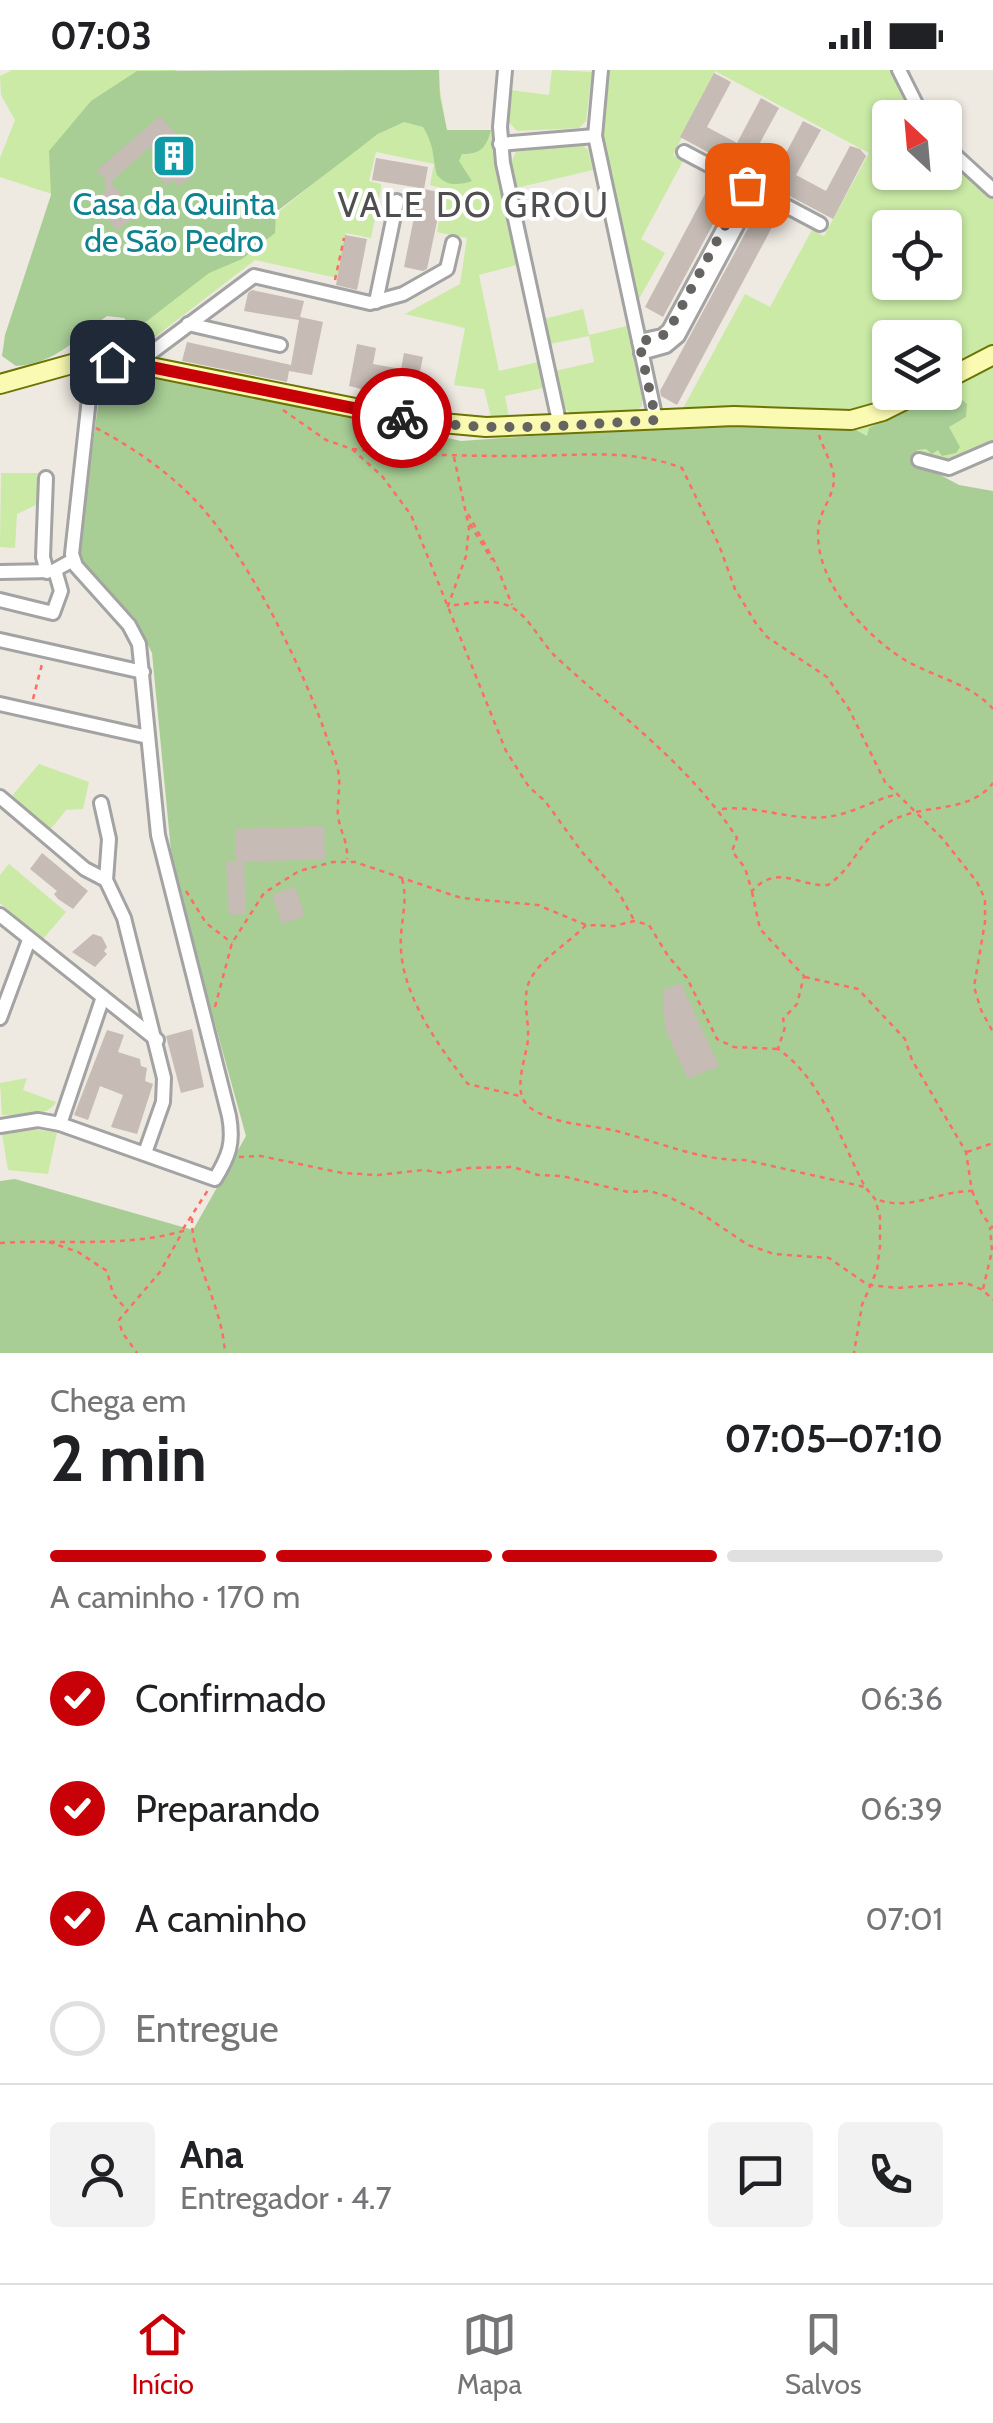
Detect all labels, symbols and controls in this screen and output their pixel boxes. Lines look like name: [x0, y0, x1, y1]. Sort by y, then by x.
text: 07:03: [50, 12, 152, 59]
north arrow: [872, 100, 962, 190]
map controls: [872, 100, 962, 410]
building icon: Casa da Quinta de São Pedro: [151, 133, 197, 179]
pin: [705, 143, 790, 228]
icon: bag: [720, 158, 775, 213]
district label: VALE DO GROU: [337, 183, 611, 226]
place label: Casa da Quinta de São Pedro: [72, 184, 276, 260]
button: locate: [872, 210, 962, 300]
pin: [70, 320, 155, 405]
button: layers: [872, 320, 962, 410]
icon: home: [85, 335, 140, 390]
courier: [352, 368, 452, 468]
icon: bike: [375, 391, 430, 446]
text: Chega em: [50, 1381, 186, 1420]
text: 07:05–07:10: [725, 1415, 943, 1462]
text: 2 min: [50, 1418, 207, 1497]
text: A caminho · 170 m: [50, 1577, 300, 1616]
icon: check: [50, 1671, 105, 1726]
text: Confirmado: [135, 1675, 326, 1722]
text: 06:36: [860, 1679, 943, 1718]
icon: check: [50, 1781, 105, 1836]
text: Preparando: [135, 1785, 320, 1832]
text: 06:39: [860, 1789, 943, 1828]
icon: check: [50, 1891, 105, 1946]
text: A caminho: [135, 1895, 307, 1942]
text: 07:01: [865, 1899, 943, 1938]
text: Entregue: [135, 2005, 279, 2052]
button: person: [50, 2122, 155, 2227]
button: chat: [708, 2122, 813, 2227]
button: phone: [838, 2122, 943, 2227]
text: Ana: [180, 2131, 244, 2178]
text: Entregador · 4.7: [180, 2178, 392, 2217]
tab: Início: [131, 2307, 194, 2401]
tab: Mapa: [457, 2307, 522, 2401]
tab: Salvos: [785, 2307, 862, 2401]

